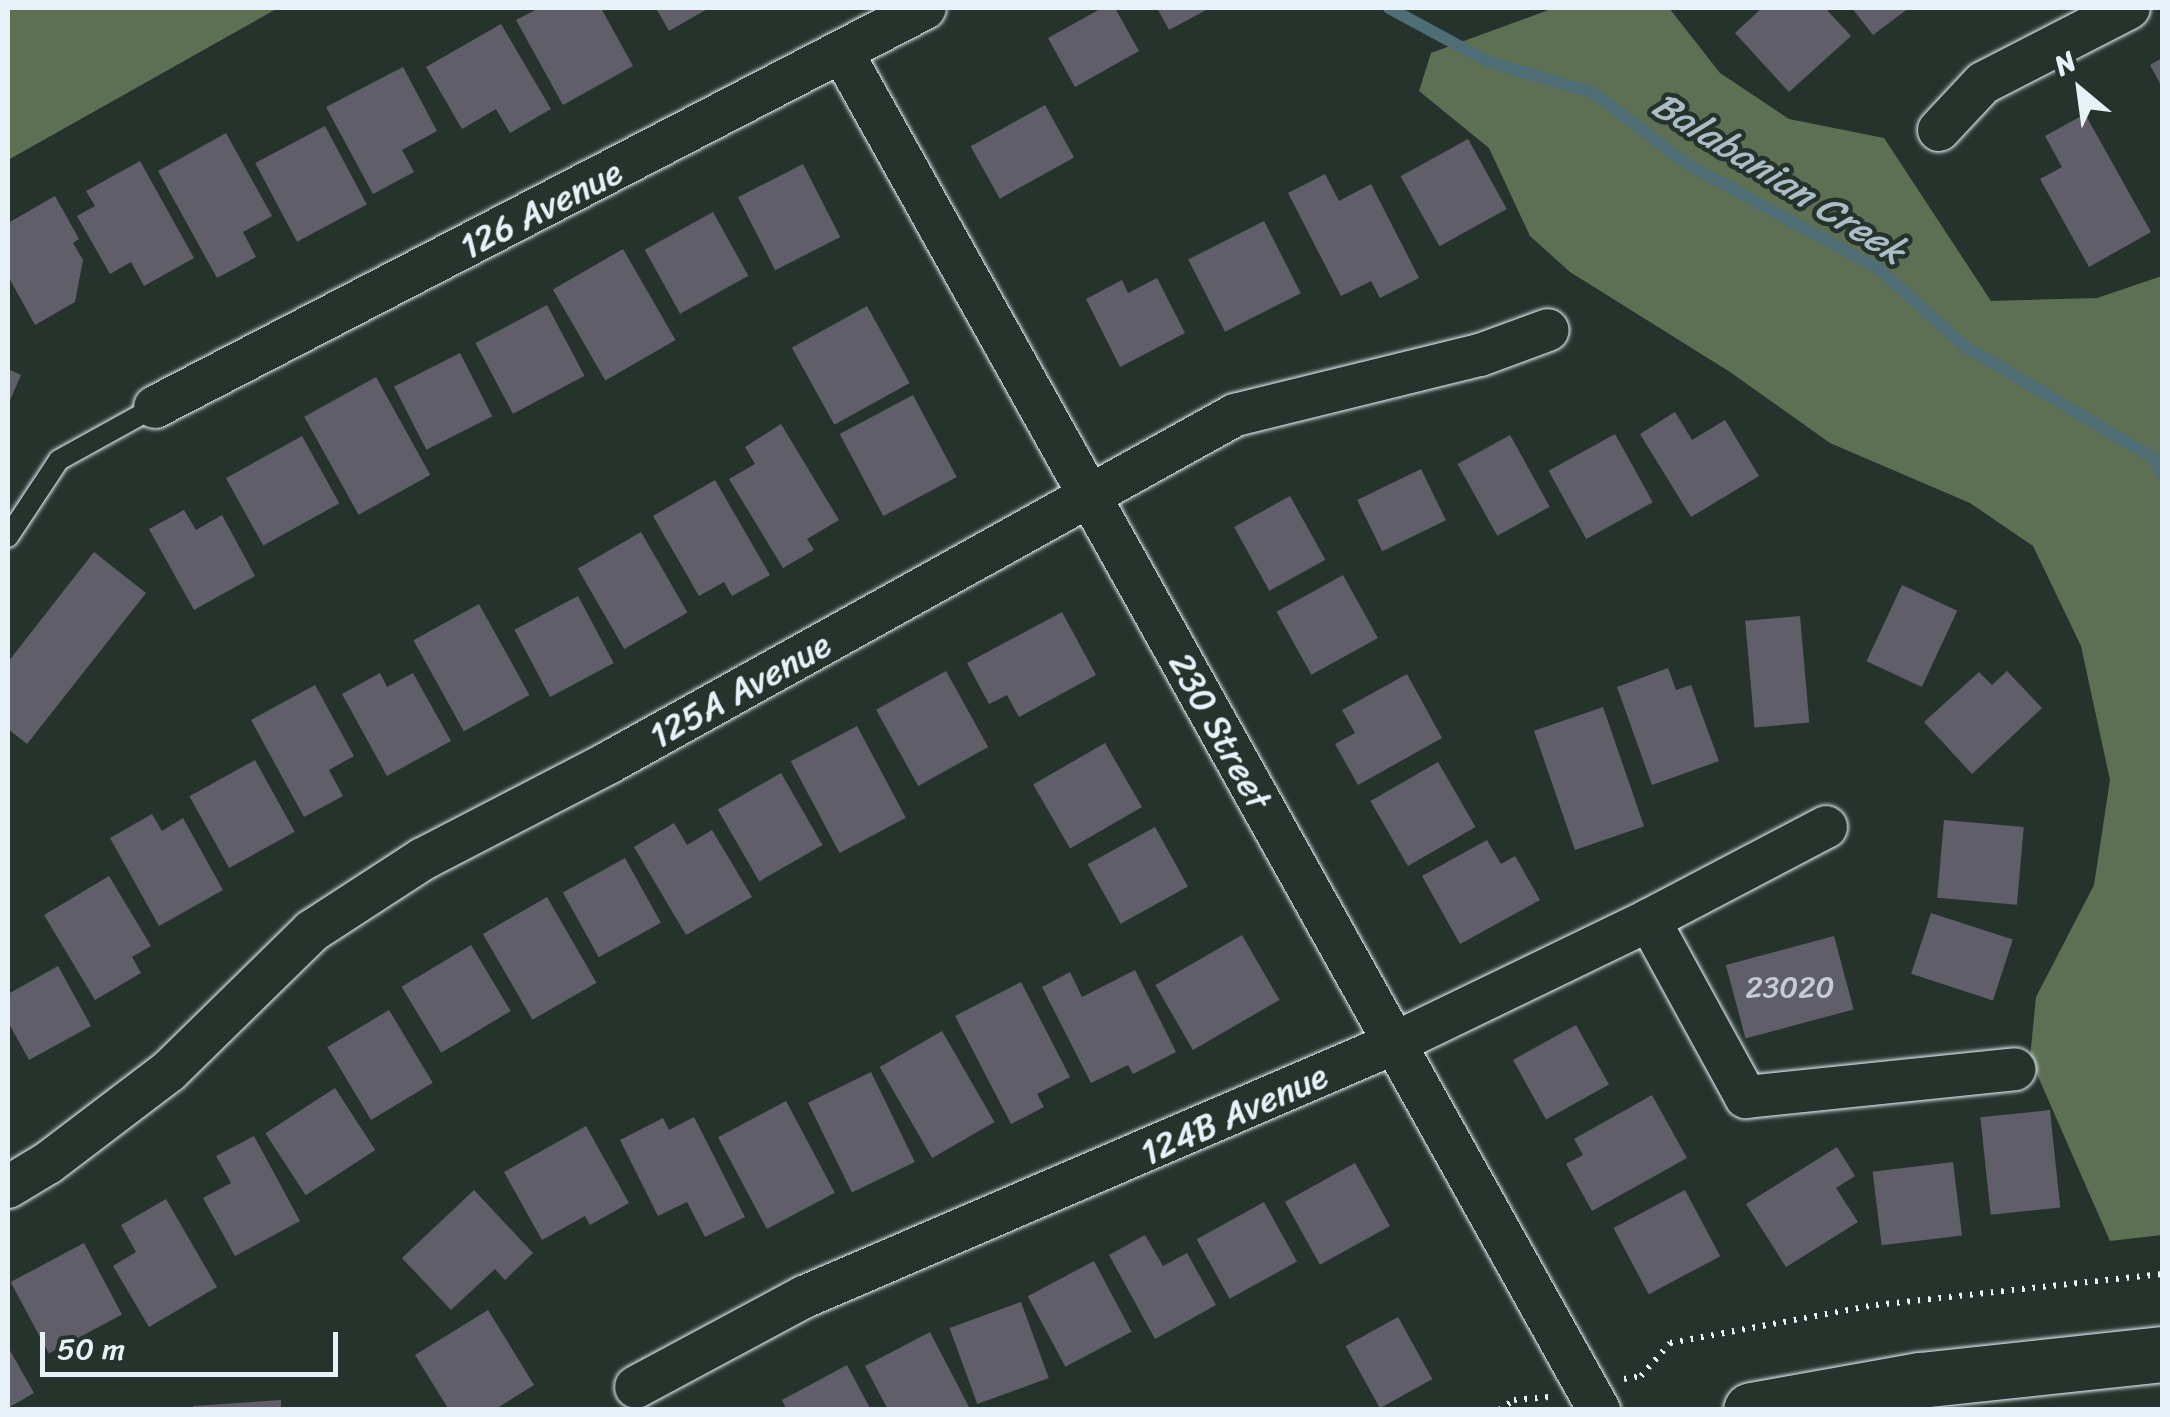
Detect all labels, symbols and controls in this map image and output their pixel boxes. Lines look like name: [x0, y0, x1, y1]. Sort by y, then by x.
text: N: [2045, 37, 2086, 89]
north arrow: [2030, 40, 2130, 140]
water label: Balabanian Creek: [1643, 81, 1915, 275]
street label: 126 Avenue: [453, 150, 629, 268]
street label: 125A Avenue: [642, 623, 838, 757]
street label: 230 Street: [1160, 645, 1280, 817]
house number: 23020: [1745, 969, 1835, 1005]
street label: 124B Avenue: [1134, 1054, 1334, 1174]
scale bar: [45, 1312, 342, 1374]
text: 50 m: [57, 1322, 125, 1376]

